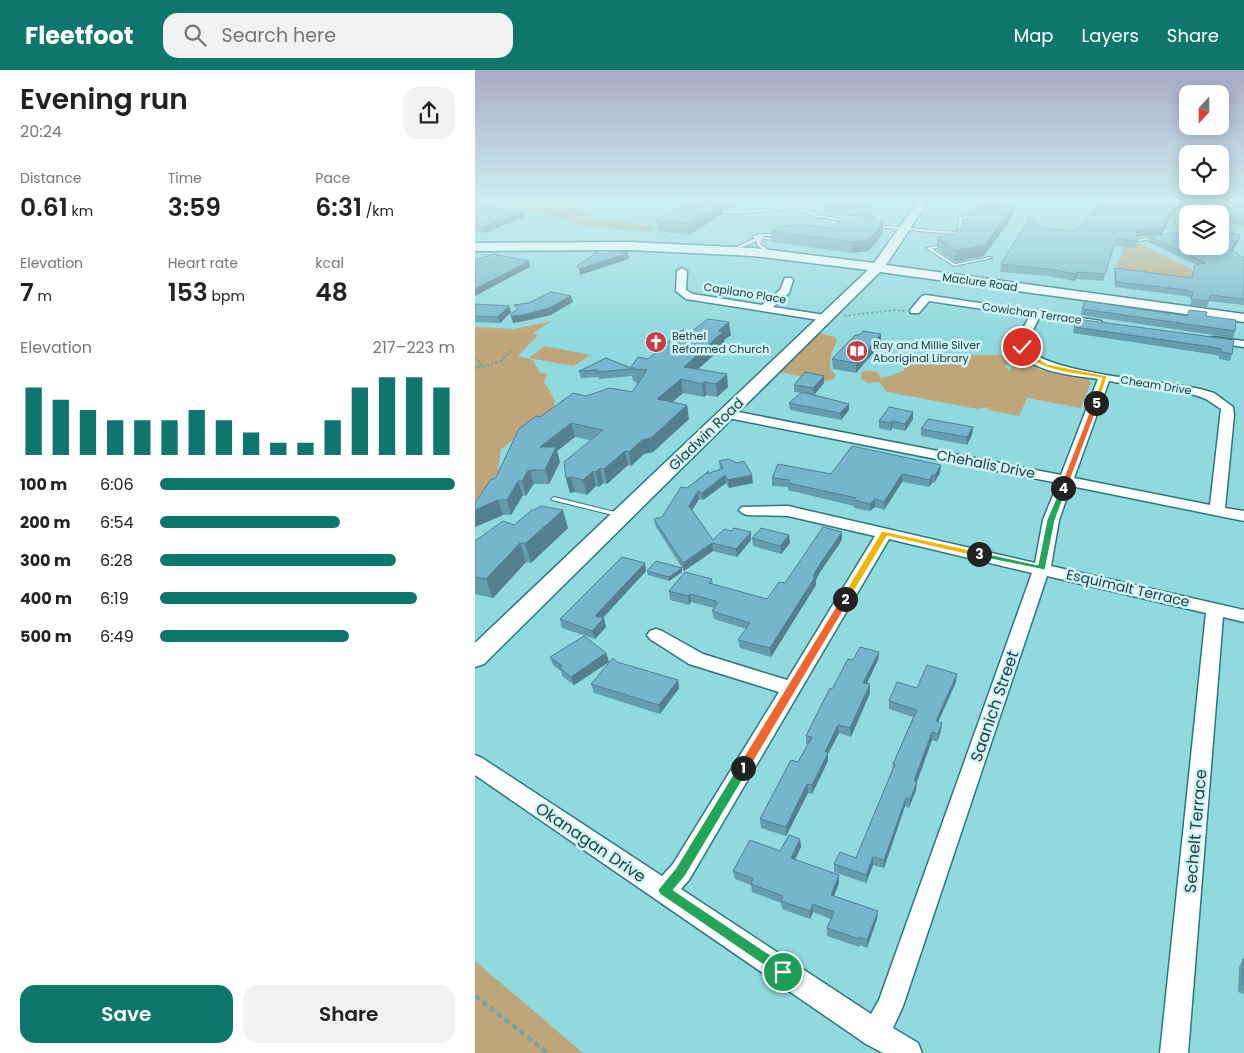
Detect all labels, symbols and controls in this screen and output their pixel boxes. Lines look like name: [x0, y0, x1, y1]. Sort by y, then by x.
search box: [163, 13, 513, 58]
text: Fleetfoot: [25, 19, 133, 52]
icon: search: [181, 21, 209, 49]
text: Search here: [221, 22, 336, 49]
text: Map: [1014, 23, 1054, 48]
text: Layers: [1082, 23, 1139, 48]
text: Share: [1167, 23, 1219, 48]
text: Evening run: [20, 80, 188, 119]
north arrow: [1179, 85, 1229, 135]
map controls: [1179, 85, 1229, 255]
button: share: [403, 87, 455, 139]
text: 20:24: [20, 120, 62, 143]
button: locate: [1179, 145, 1229, 195]
text: Distance: [20, 168, 81, 188]
text: Time: [168, 168, 202, 188]
text: Pace: [315, 168, 350, 188]
text: 0.61: [20, 190, 68, 225]
text: 3:59: [168, 190, 221, 225]
text: 6:31: [315, 190, 362, 225]
text: km: [68, 201, 93, 221]
text: /km: [362, 201, 394, 221]
button: layers: [1179, 205, 1229, 255]
text: Elevation: [20, 253, 83, 273]
text: Heart rate: [168, 253, 238, 273]
text: kcal: [315, 253, 344, 273]
street label: Maclure Road: [941, 269, 1019, 295]
text: 7: [20, 275, 34, 310]
text: 153: [168, 275, 208, 310]
text: 48: [315, 275, 348, 310]
street label: Capilano Place: [703, 279, 788, 307]
text: m: [34, 286, 52, 306]
text: bpm: [208, 286, 245, 306]
street label: Cowichan Terrace: [981, 298, 1083, 328]
pin: [1001, 326, 1043, 368]
place label: Bethel Reformed Church: [672, 328, 769, 357]
church icon: Bethel Reformed Church: [644, 330, 668, 354]
icon: check: [1008, 333, 1036, 361]
text: Elevation: [20, 336, 92, 359]
text: 217–223 m: [373, 336, 455, 359]
place label: Ray and Millie Silver Aboriginal Library: [873, 337, 980, 366]
library icon: Ray and Millie Silver Aboriginal Library: [845, 339, 869, 363]
street label: Cheam Drive: [1119, 371, 1193, 399]
pin: 5: [1083, 390, 1109, 416]
street label: Gladwin Road: [664, 393, 748, 475]
text: 5: [1092, 393, 1101, 413]
street label: Chehalis Drive: [935, 445, 1037, 483]
text: 100 m: [20, 473, 67, 496]
text: 6:06: [100, 473, 134, 496]
pin: 4: [1051, 476, 1075, 500]
text: 4: [1059, 478, 1068, 498]
text: 200 m: [20, 511, 70, 534]
text: 6:54: [100, 511, 134, 534]
pin: 3: [967, 542, 991, 566]
text: 3: [975, 544, 984, 564]
text: 300 m: [20, 549, 71, 572]
text: 6:28: [100, 549, 133, 572]
street label: Esquimalt Terrace: [1064, 564, 1192, 612]
pin: 2: [833, 586, 857, 612]
text: 400 m: [20, 587, 72, 610]
text: 6:19: [100, 587, 129, 610]
text: 2: [842, 589, 850, 609]
text: 500 m: [20, 625, 72, 648]
text: 6:49: [100, 625, 134, 648]
street label: Saanich Street: [965, 647, 1024, 765]
pin: 1: [731, 756, 755, 780]
text: 1: [741, 758, 746, 778]
street label: Sechelt Terrace: [1179, 768, 1212, 894]
street label: Okanagan Drive: [531, 797, 651, 888]
pin: [762, 951, 804, 993]
icon: arrive: [769, 958, 797, 986]
button: Save: [20, 985, 233, 1043]
button: Share: [243, 985, 455, 1043]

